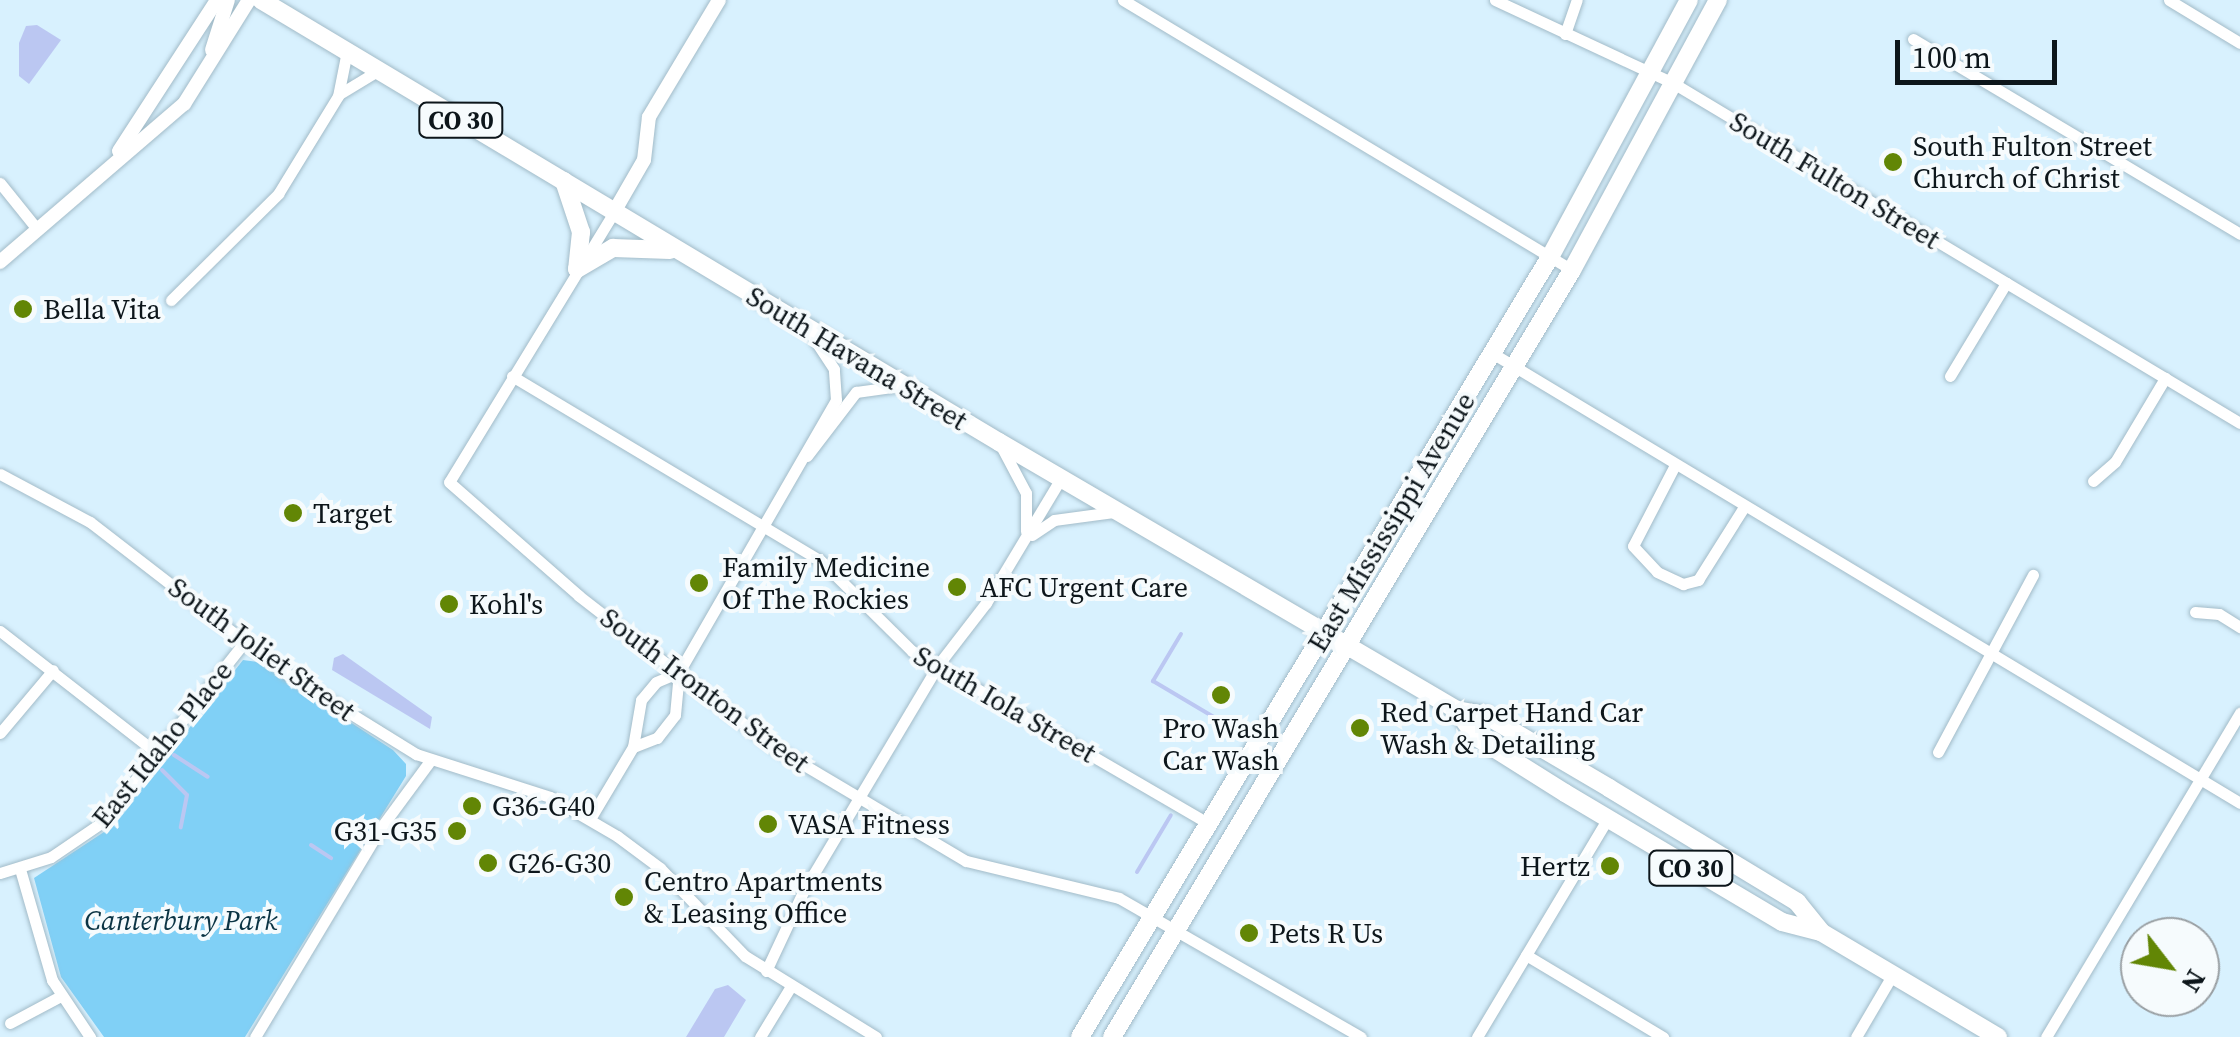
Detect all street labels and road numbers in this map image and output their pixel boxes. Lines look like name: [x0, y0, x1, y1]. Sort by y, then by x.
road number: CO 30: [416, 100, 506, 140]
street label: South Fulton Street: [1724, 104, 1946, 256]
street label: South Havana Street: [741, 279, 973, 437]
street label: East Mississippi Avenue: [1300, 386, 1482, 658]
street label: South Joliet Street: [162, 570, 362, 728]
street label: South Ironton Street: [594, 601, 816, 779]
street label: South Iola Street: [908, 638, 1102, 770]
street label: East Idaho Place: [85, 654, 239, 834]
road number: CO 30: [1646, 848, 1736, 888]

